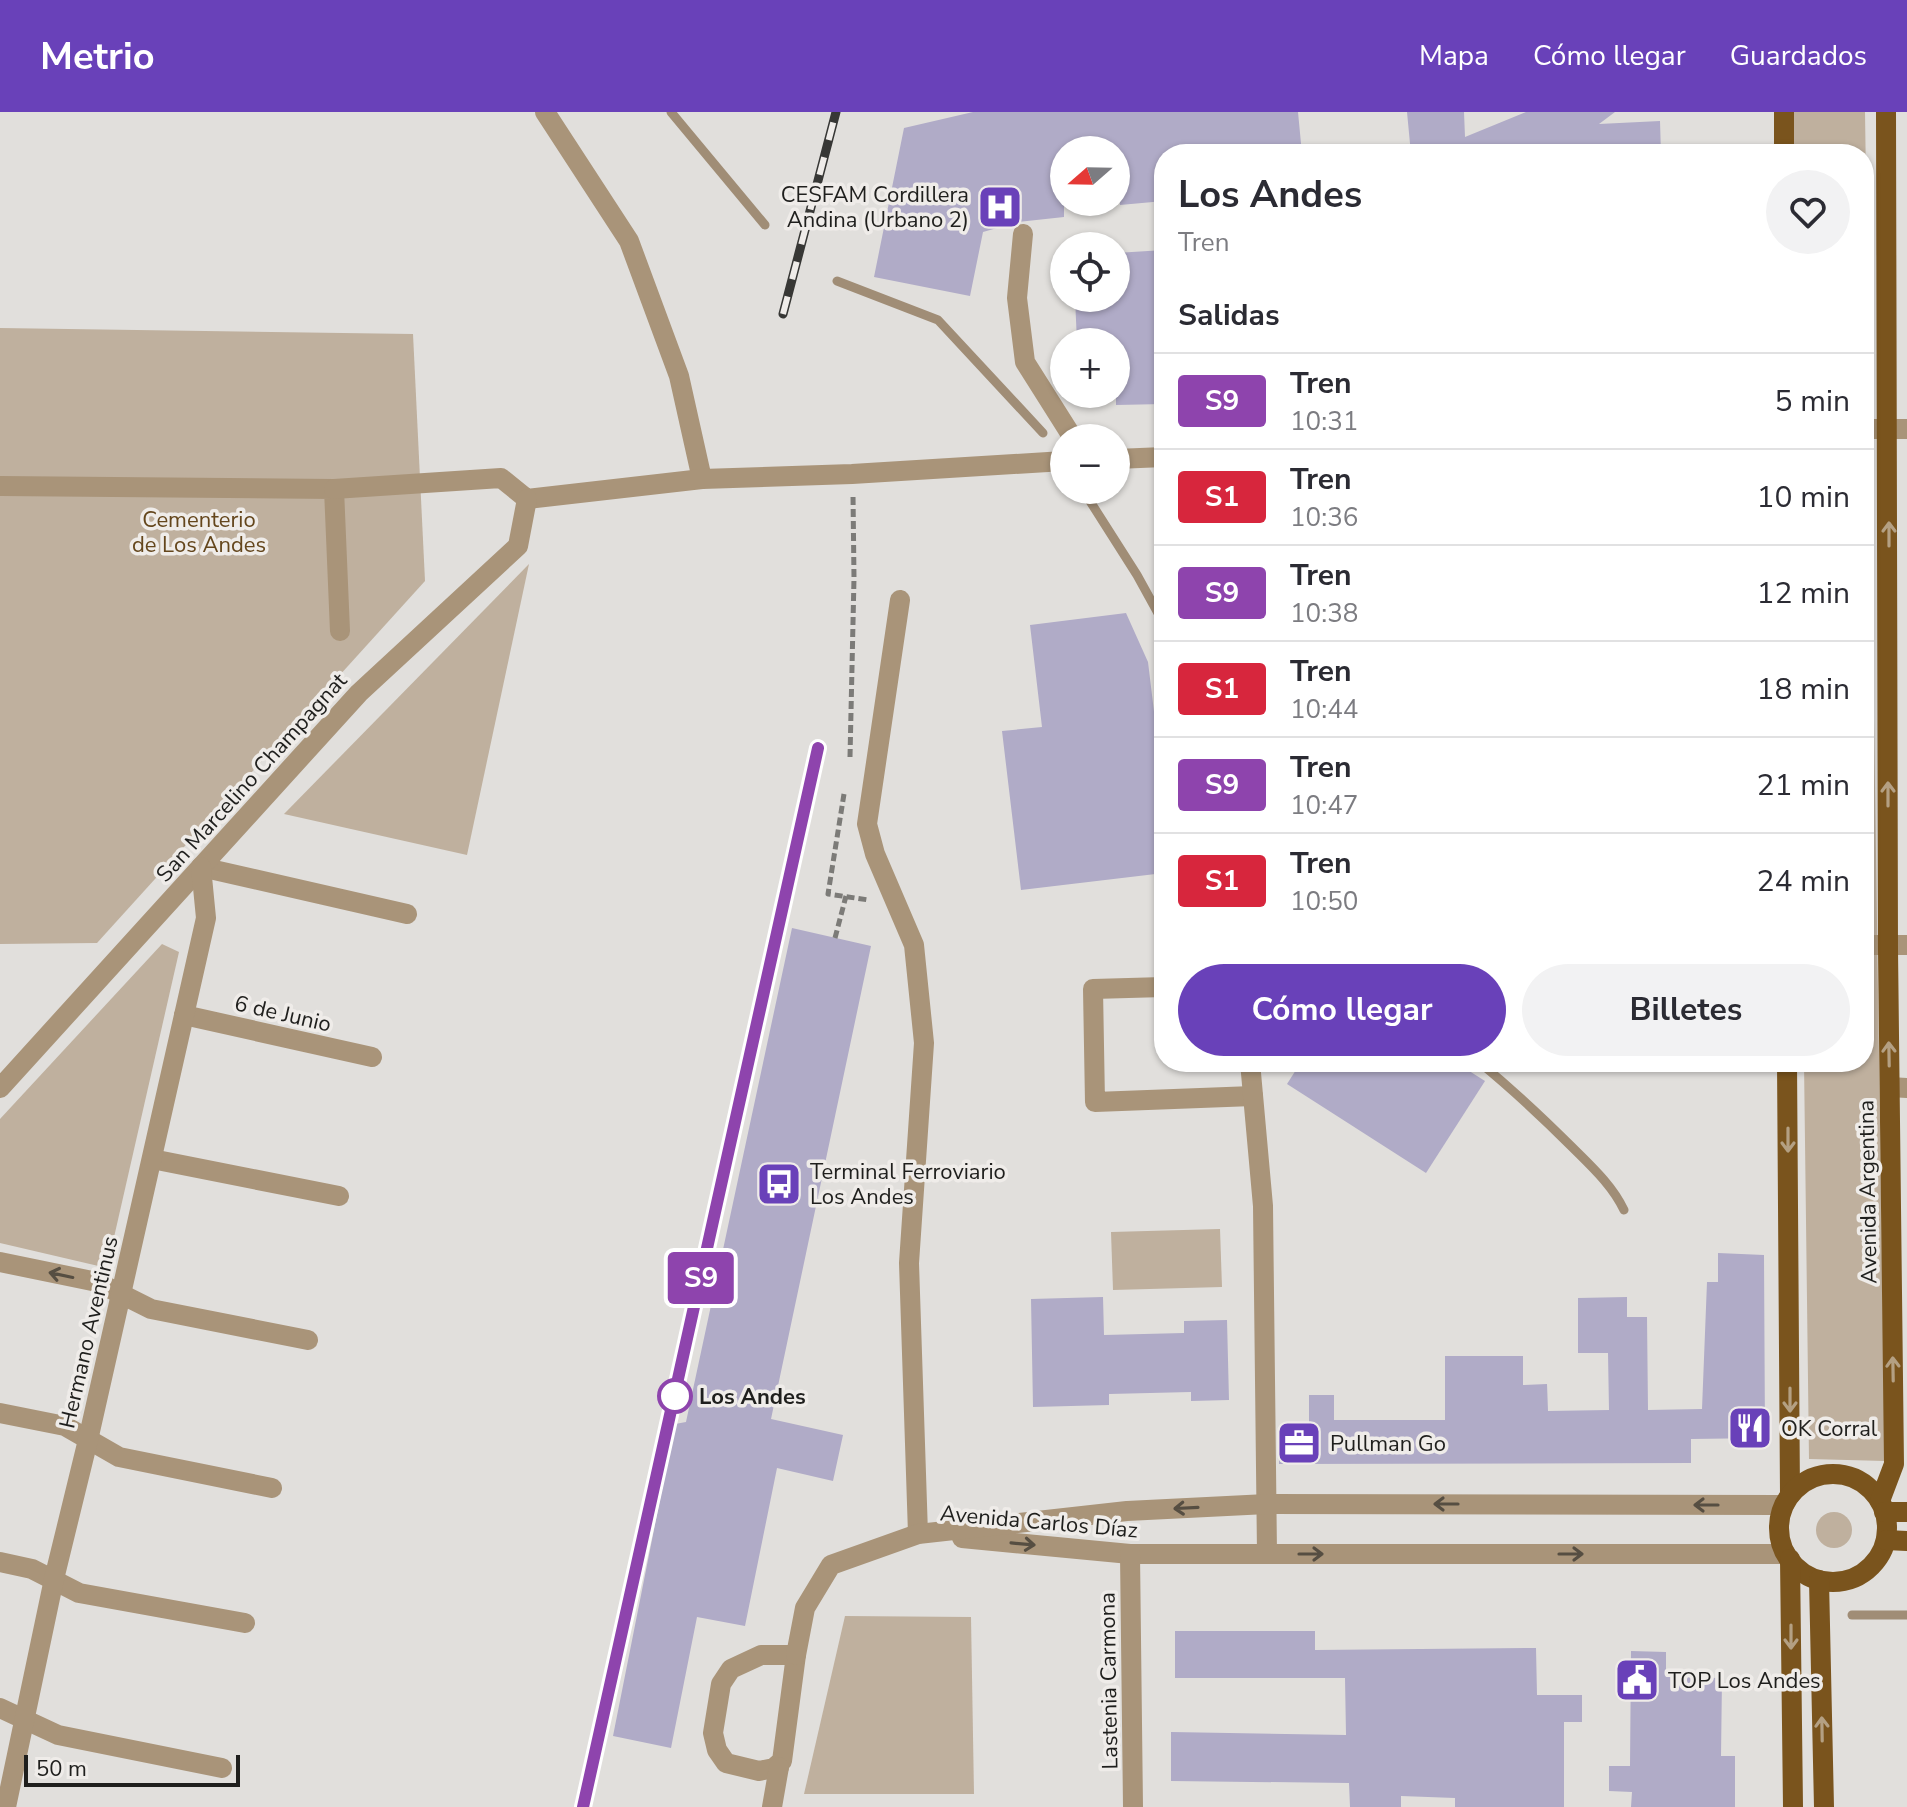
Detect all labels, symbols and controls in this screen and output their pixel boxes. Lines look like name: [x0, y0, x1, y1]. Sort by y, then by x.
text: Metrio: [40, 31, 155, 82]
text: Mapa: [1419, 37, 1489, 75]
text: Cómo llegar: [1533, 37, 1686, 75]
text: Guardados: [1730, 37, 1867, 75]
north arrow: [1050, 136, 1130, 216]
map controls: [1050, 136, 1130, 504]
text: Los Andes: [1178, 169, 1362, 220]
button: heart: [1766, 170, 1850, 254]
place label: CESFAM Cordillera Andina (Urbano 2): [781, 180, 969, 235]
hospital icon: CESFAM Cordillera Andina (Urbano 2): [976, 183, 1024, 231]
text: Tren: [1178, 225, 1229, 260]
button: locate: [1050, 232, 1130, 312]
text: Salidas: [1178, 295, 1280, 336]
button: +: [1050, 328, 1130, 408]
text: Tren: [1290, 363, 1352, 404]
text: 5 min: [1775, 381, 1850, 422]
text: S9: [1205, 382, 1239, 420]
text: 10:31: [1290, 404, 1358, 439]
button: −: [1050, 424, 1130, 504]
text: Tren: [1290, 459, 1352, 500]
text: 10 min: [1757, 477, 1850, 518]
text: S1: [1205, 478, 1239, 516]
text: 10:36: [1290, 500, 1358, 535]
park label: Cementerio de Los Andes: [132, 505, 266, 560]
one-way arrow: [1881, 521, 1897, 548]
text: Tren: [1290, 555, 1352, 596]
text: 12 min: [1757, 573, 1850, 614]
text: S9: [1205, 574, 1239, 612]
text: 10:38: [1290, 596, 1358, 631]
text: Tren: [1290, 651, 1352, 692]
street label: San Marcelino Champagnat: [150, 666, 354, 889]
text: 18 min: [1757, 669, 1850, 710]
text: S1: [1205, 670, 1239, 708]
text: 10:44: [1290, 692, 1358, 727]
text: Tren: [1290, 747, 1352, 788]
text: 21 min: [1757, 765, 1850, 806]
text: S9: [1205, 766, 1239, 804]
one-way arrow: [1880, 781, 1896, 808]
text: 10:47: [1290, 788, 1358, 823]
text: Tren: [1290, 843, 1352, 884]
text: 24 min: [1757, 861, 1850, 902]
text: S1: [1205, 862, 1239, 900]
text: 10:50: [1290, 884, 1358, 919]
button: Cómo llegar: [1178, 964, 1506, 1056]
button: Billetes: [1522, 964, 1850, 1056]
street label: 6 de Junio: [231, 988, 334, 1040]
one-way arrow: [1881, 1041, 1897, 1068]
street label: Avenida Argentina: [1851, 1100, 1885, 1284]
one-way arrow: [1780, 1126, 1796, 1153]
place label: Terminal Ferroviario Los Andes: [810, 1157, 1006, 1212]
bus stop icon: Terminal Ferroviario Los Andes: [755, 1160, 803, 1208]
street label: Hermano Aventinus: [52, 1233, 126, 1431]
line badge: S9: [665, 1252, 737, 1304]
text: S9: [684, 1259, 718, 1297]
one-way arrow: [49, 1267, 74, 1282]
one-way arrow: [1885, 1356, 1901, 1383]
marker: Los Andes: [658, 1379, 692, 1413]
place label: Los Andes: [699, 1382, 806, 1412]
one-way arrow: [1782, 1386, 1798, 1413]
restaurant icon: OK Corral: [1726, 1404, 1774, 1452]
place label: OK Corral: [1781, 1414, 1878, 1444]
office icon: Pullman Go: [1275, 1419, 1323, 1467]
place label: Pullman Go: [1330, 1429, 1446, 1459]
one-way arrow: [1433, 1496, 1460, 1512]
one-way arrow: [1693, 1497, 1720, 1513]
street label: Avenida Carlos Díaz: [939, 1498, 1139, 1546]
one-way arrow: [1173, 1501, 1200, 1516]
one-way arrow: [1009, 1537, 1036, 1552]
one-way arrow: [1297, 1546, 1324, 1562]
one-way arrow: [1557, 1546, 1584, 1562]
street label: Lastenia Carmona: [1092, 1592, 1126, 1770]
one-way arrow: [1783, 1623, 1799, 1650]
public building icon: TOP Los Andes: [1613, 1656, 1661, 1704]
place label: TOP Los Andes: [1668, 1666, 1821, 1696]
one-way arrow: [1815, 1716, 1830, 1743]
scale bar: [24, 1751, 240, 1787]
text: 50 m: [36, 1754, 87, 1784]

